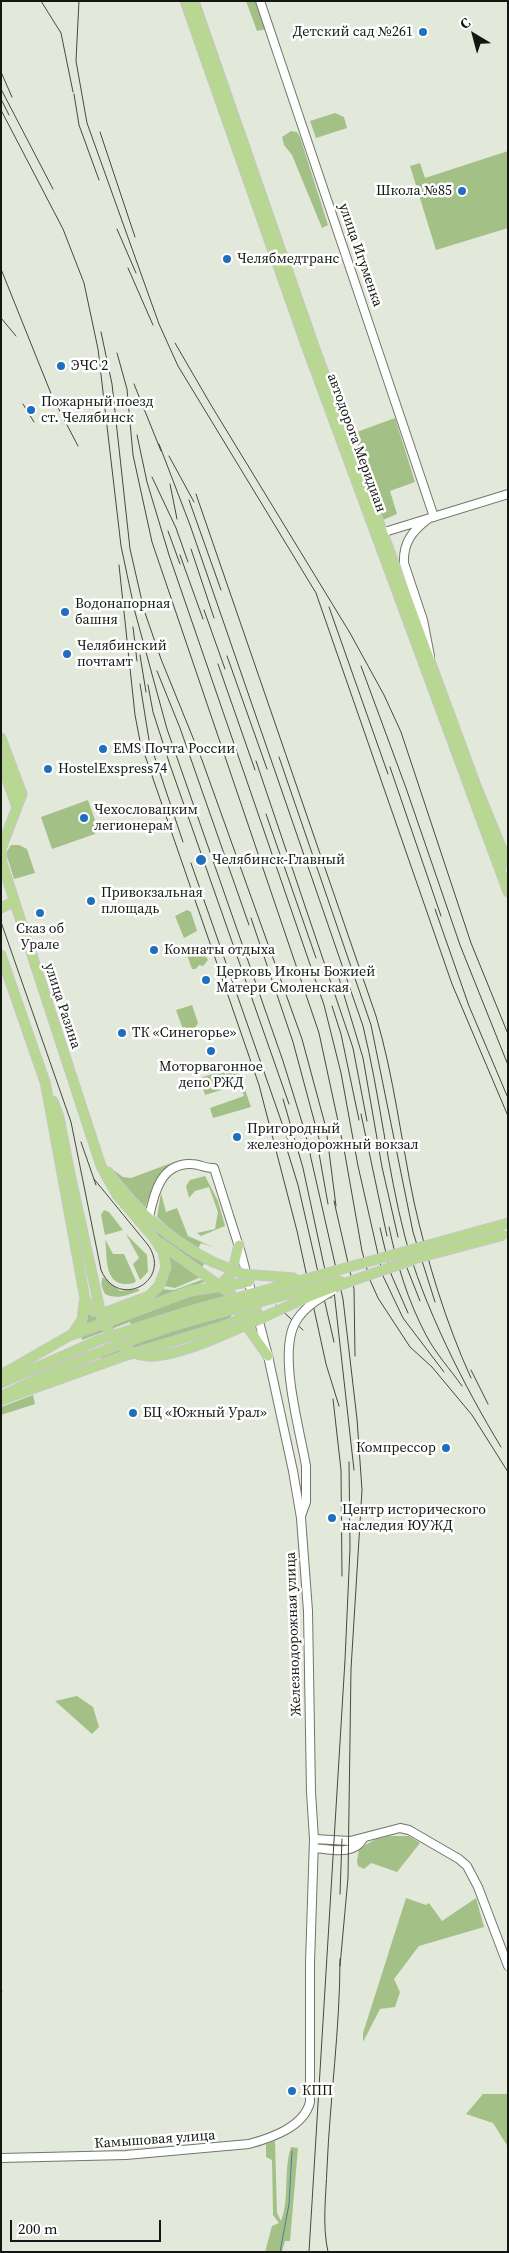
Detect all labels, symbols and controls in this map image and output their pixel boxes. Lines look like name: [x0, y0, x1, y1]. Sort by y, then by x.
north arrow: [449, 10, 499, 60]
text: С: [455, 12, 474, 34]
place label: Детский сад №261: [293, 24, 413, 40]
marker: Детский сад №261: [417, 26, 429, 38]
place label: Школа №85: [376, 183, 452, 199]
marker: Школа №85: [456, 185, 468, 197]
street label: улица Игуменка: [334, 201, 386, 309]
place label: Челябмедтранс: [237, 251, 339, 267]
marker: Челябмедтранс: [221, 253, 233, 265]
place label: ЭЧС 2: [71, 358, 108, 374]
marker: ЭЧС 2: [55, 360, 67, 372]
street label: автодорога Меридиан: [323, 371, 389, 515]
place label: Пожарный поезд ст. Челябинск: [41, 394, 153, 427]
marker: Пожарный поезд ст. Челябинск: [25, 404, 37, 416]
place label: Водонапорная башня: [75, 596, 171, 628]
marker: Водонапорная башня: [59, 606, 71, 618]
place label: Челябинский почтамт: [77, 638, 167, 670]
marker: Челябинский почтамт: [61, 648, 73, 660]
place label: EMS Почта России: [113, 741, 235, 757]
marker: EMS Почта России: [97, 743, 109, 755]
place label: HostelExspress74: [58, 761, 167, 777]
marker: HostelExspress74: [42, 763, 54, 775]
place label: Чехословацким легионерам: [94, 802, 198, 834]
marker: Чехословацким легионерам: [78, 812, 90, 824]
place label: Челябинск-Главный: [212, 852, 345, 868]
marker: Челябинск-Главный: [194, 853, 208, 867]
place label: Привокзальная площадь: [101, 885, 203, 918]
marker: Привокзальная площадь: [85, 895, 97, 907]
marker: Сказ об Урале: [34, 907, 46, 919]
place label: Сказ об Урале: [16, 921, 64, 954]
place label: Комнаты отдыха: [164, 942, 275, 958]
marker: Комнаты отдыха: [148, 944, 160, 956]
street label: улица Разина: [40, 961, 84, 1051]
place label: Церковь Иконы Божией Матери Смоленская: [216, 964, 375, 996]
marker: Церковь Иконы Божией Матери Смоленская: [200, 974, 212, 986]
place label: ТК «Синегорье»: [132, 1025, 236, 1041]
marker: ТК «Синегорье»: [116, 1027, 128, 1039]
marker: Моторвагонное депо РЖД: [205, 1045, 217, 1057]
place label: Моторвагонное депо РЖД: [159, 1059, 263, 1092]
place label: Пригородный железнодорожный вокзал: [247, 1121, 419, 1154]
marker: Пригородный железнодорожный вокзал: [231, 1131, 243, 1143]
place label: БЦ «Южный Урал»: [143, 1405, 267, 1421]
marker: БЦ «Южный Урал»: [127, 1407, 139, 1419]
place label: Компрессор: [356, 1440, 436, 1456]
marker: Компрессор: [440, 1442, 452, 1454]
place label: Центр исторического наследия ЮУЖД: [342, 1502, 486, 1534]
marker: Центр исторического наследия ЮУЖД: [326, 1512, 338, 1524]
street label: Железнодорожная улица: [283, 1552, 305, 1716]
place label: КПП: [302, 2083, 333, 2099]
marker: КПП: [286, 2085, 298, 2097]
street label: Камышовая улица: [94, 2127, 216, 2153]
scale bar: [12, 2210, 164, 2242]
text: 200 m: [18, 2218, 58, 2239]

